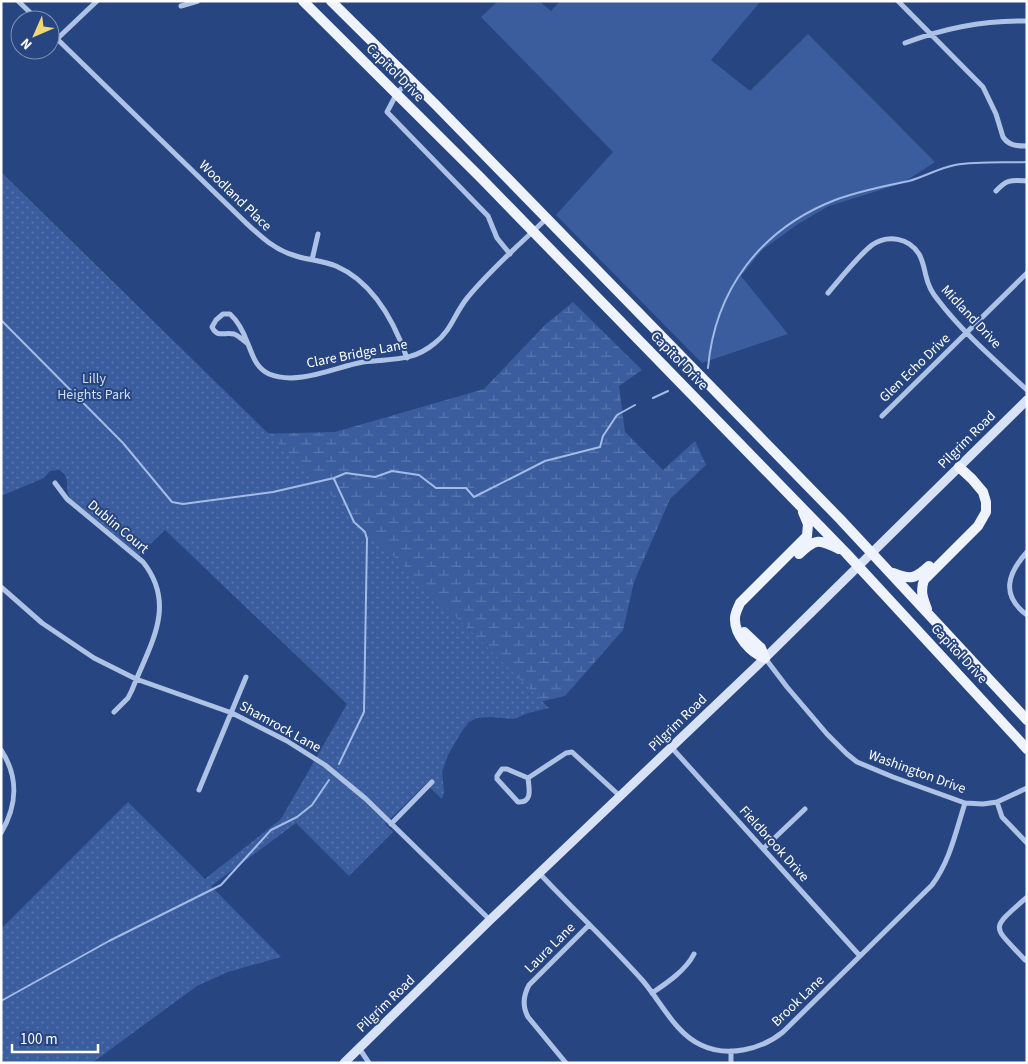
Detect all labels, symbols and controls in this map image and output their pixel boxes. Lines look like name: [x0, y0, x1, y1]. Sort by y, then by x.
north arrow: [10, 10, 60, 60]
text: N: [16, 33, 37, 54]
street label: Capitol Drive: [361, 39, 429, 107]
street label: Woodland Place: [194, 156, 276, 236]
street label: Midland Drive: [936, 281, 1006, 353]
street label: Capitol Drive: [646, 327, 712, 395]
street label: Glen Echo Drive: [875, 329, 955, 407]
street label: Clare Bridge Lane: [305, 334, 409, 374]
park label: Lilly Heights Park: [57, 369, 131, 405]
street label: Pilgrim Road: [934, 407, 1000, 473]
street label: Dublin Court: [83, 495, 153, 559]
street label: Capitol Drive: [926, 620, 992, 688]
street label: Pilgrim Road: [644, 690, 712, 756]
street label: Shamrock Lane: [236, 696, 325, 758]
street label: Washington Drive: [865, 745, 969, 799]
street label: Fieldbrook Drive: [734, 802, 814, 887]
street label: Laura Lane: [520, 918, 580, 978]
street label: Pilgrim Road: [352, 971, 420, 1037]
street label: Brook Lane: [767, 971, 829, 1031]
scale bar: [12, 1022, 99, 1054]
text: 100 m: [20, 1029, 58, 1050]

